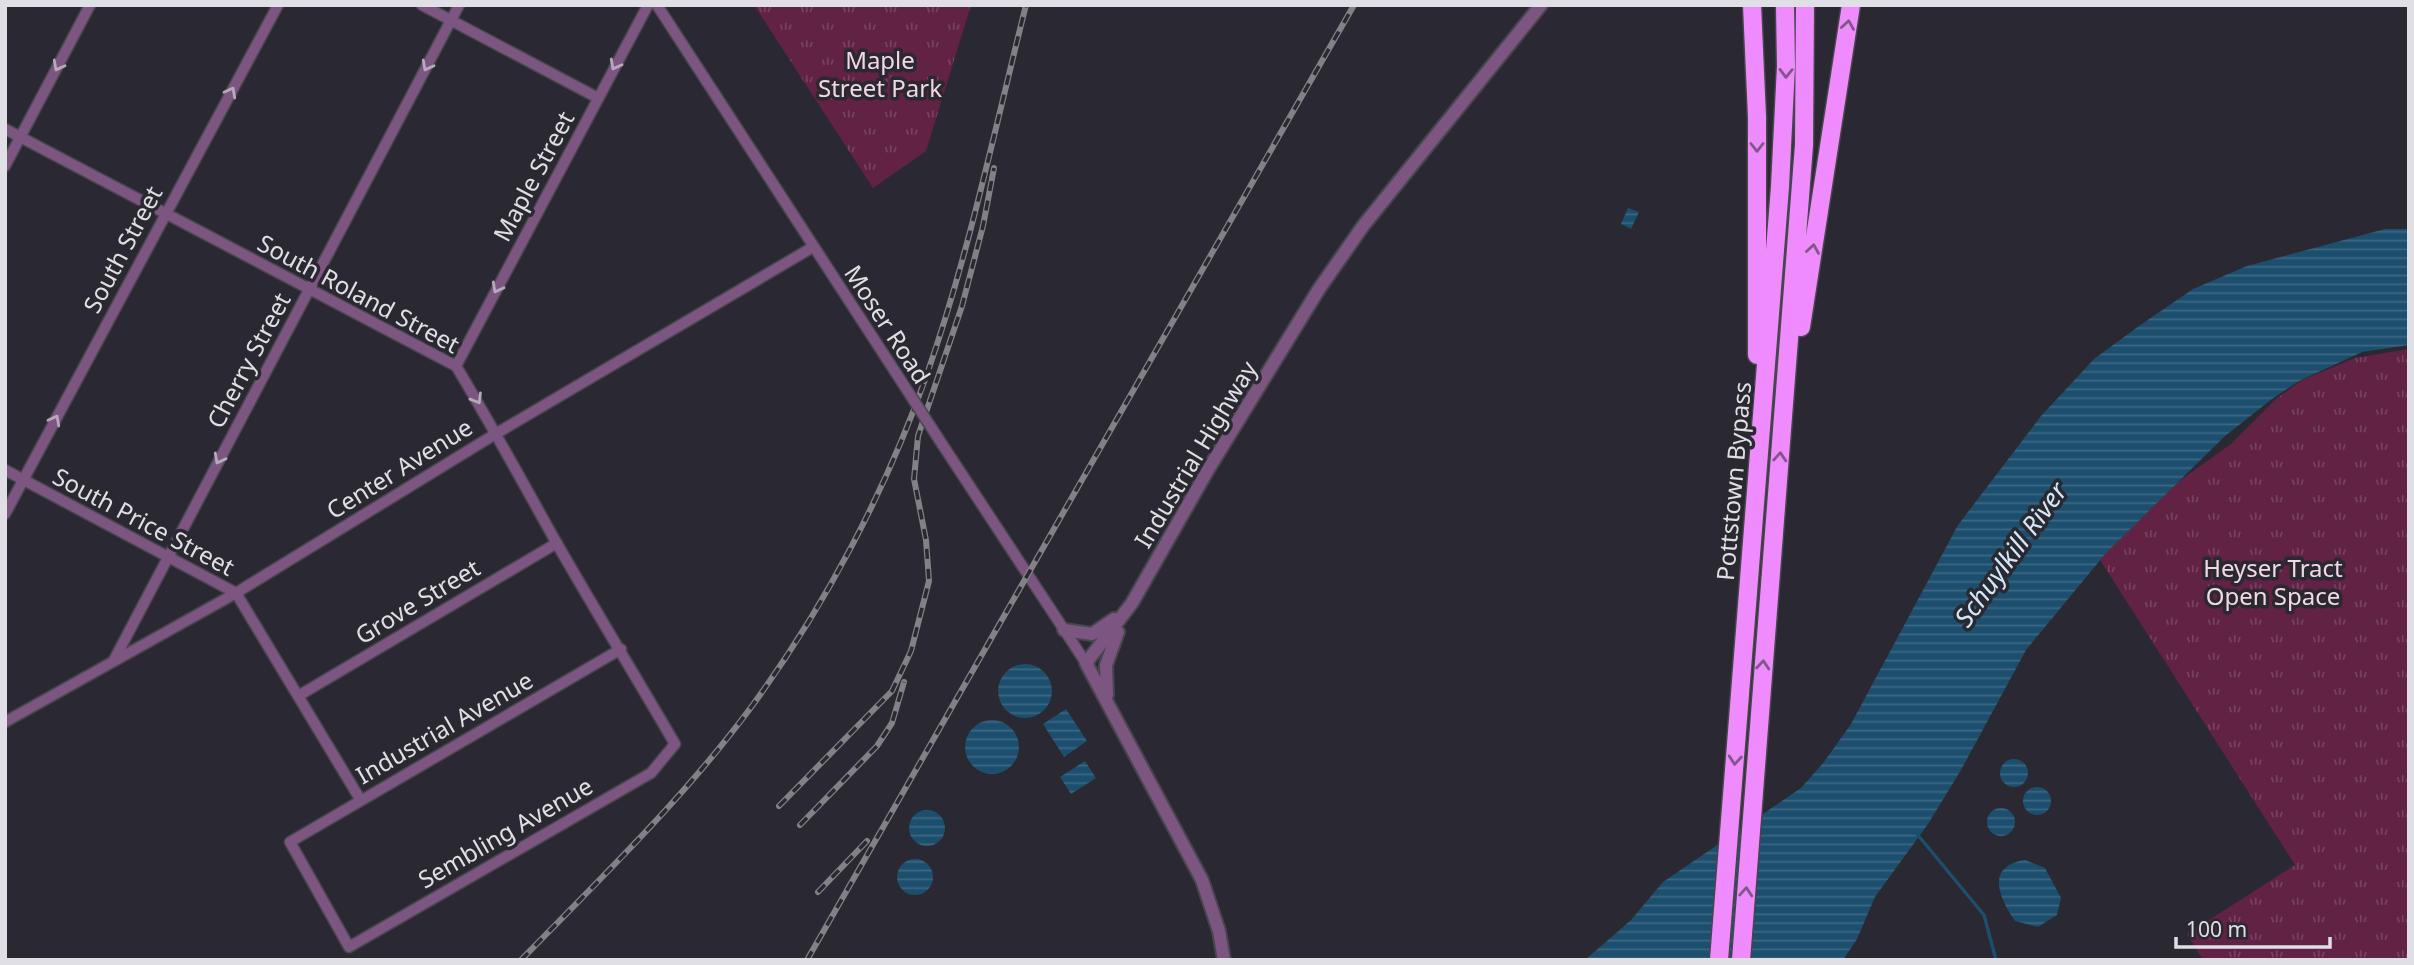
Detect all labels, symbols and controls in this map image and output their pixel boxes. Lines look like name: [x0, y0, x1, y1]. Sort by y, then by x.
one-way arrow: [1840, 19, 1855, 31]
park label: Maple Street Park: [818, 43, 942, 104]
one-way arrow: [53, 58, 66, 71]
one-way arrow: [421, 58, 435, 71]
one-way arrow: [610, 58, 624, 71]
one-way arrow: [1778, 68, 1793, 79]
one-way arrow: [223, 87, 236, 99]
street label: Maple Street: [485, 105, 581, 247]
one-way arrow: [1749, 142, 1765, 153]
street label: South Street: [75, 179, 169, 318]
street label: South Roland Street: [252, 226, 466, 360]
one-way arrow: [1805, 243, 1820, 255]
street label: Moser Road: [837, 258, 939, 390]
one-way arrow: [492, 281, 506, 293]
street label: Cherry Street: [198, 286, 298, 433]
street label: Industrial Highway: [1126, 354, 1264, 554]
street label: Pottstown Bypass: [1708, 380, 1758, 582]
one-way arrow: [468, 392, 481, 405]
street label: Center Avenue: [320, 410, 478, 526]
one-way arrow: [47, 415, 60, 427]
one-way arrow: [213, 452, 227, 464]
one-way arrow: [1772, 452, 1787, 463]
street label: South Price Street: [47, 459, 241, 583]
water label: Schuylkill River: [1945, 473, 2076, 634]
street label: Grove Street: [349, 551, 486, 651]
park label: Heyser Tract Open Space: [2203, 551, 2343, 612]
one-way arrow: [1756, 659, 1771, 671]
street label: Industrial Avenue: [350, 663, 538, 791]
one-way arrow: [1728, 755, 1743, 766]
street label: Sembling Avenue: [412, 769, 598, 895]
one-way arrow: [1738, 886, 1753, 897]
scale bar: [2176, 906, 2330, 950]
text: 100 m: [2186, 915, 2247, 943]

